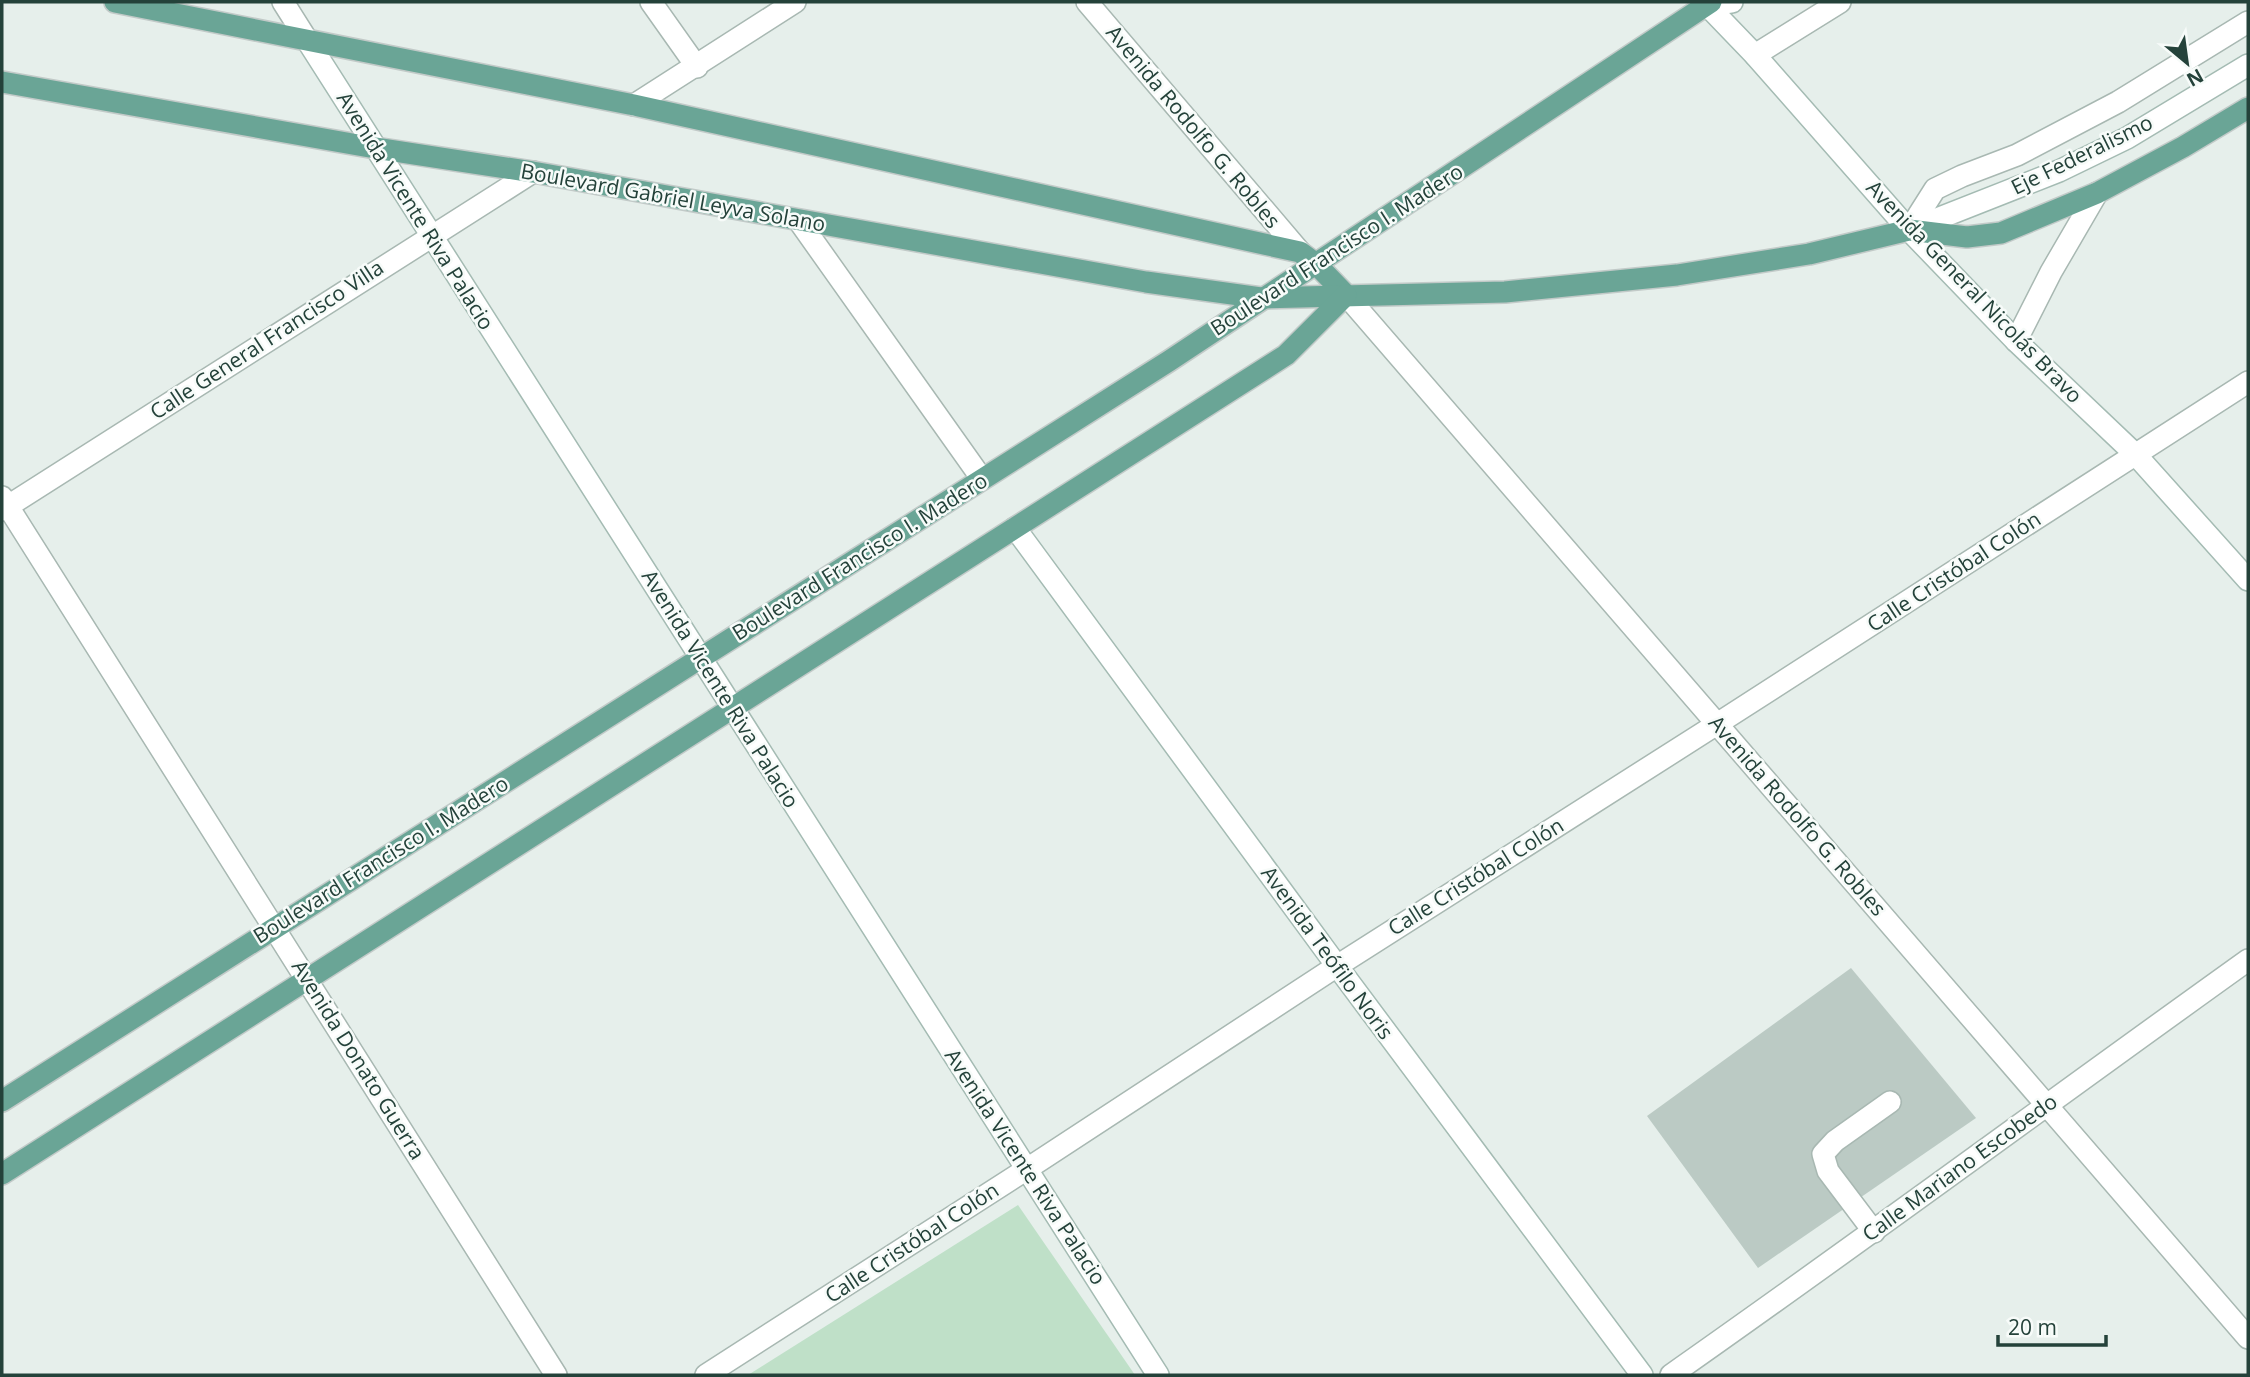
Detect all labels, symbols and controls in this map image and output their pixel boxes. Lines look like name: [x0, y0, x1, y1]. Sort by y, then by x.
street label: Avenida Rodolfo G. Robles: [1100, 19, 1287, 234]
north arrow: [2152, 28, 2222, 98]
text: N: [2182, 63, 2208, 93]
street label: Avenida Vicente Riva Palacio: [331, 86, 501, 335]
street label: Eje Federalismo: [2006, 108, 2157, 201]
street label: Boulevard Gabriel Leyva Solano: [519, 156, 828, 238]
street label: Boulevard Francisco I. Madero: [1205, 157, 1468, 341]
street label: Avenida General Nicolás Bravo: [1861, 174, 2089, 409]
street label: Calle General Francisco Villa: [144, 253, 389, 425]
street label: Boulevard Francisco I. Madero: [727, 466, 992, 646]
street label: Calle Cristóbal Colón: [1861, 504, 2046, 638]
street label: Avenida Vicente Riva Palacio: [636, 564, 806, 813]
street label: Avenida Rodolfo G. Robles: [1703, 709, 1893, 922]
street label: Boulevard Francisco I. Madero: [248, 769, 513, 949]
street label: Calle Cristóbal Colón: [1382, 811, 1569, 942]
street label: Avenida Teófilo Noris: [1255, 860, 1400, 1045]
street label: Avenida Donato Guerra: [286, 954, 432, 1165]
street label: Avenida Vicente Riva Palacio: [939, 1043, 1113, 1290]
street label: Calle Mariano Escobedo: [1856, 1087, 2062, 1247]
street label: Calle Cristóbal Colón: [819, 1175, 1004, 1309]
scale bar: [1998, 1304, 2106, 1348]
text: 20 m: [2008, 1313, 2057, 1341]

